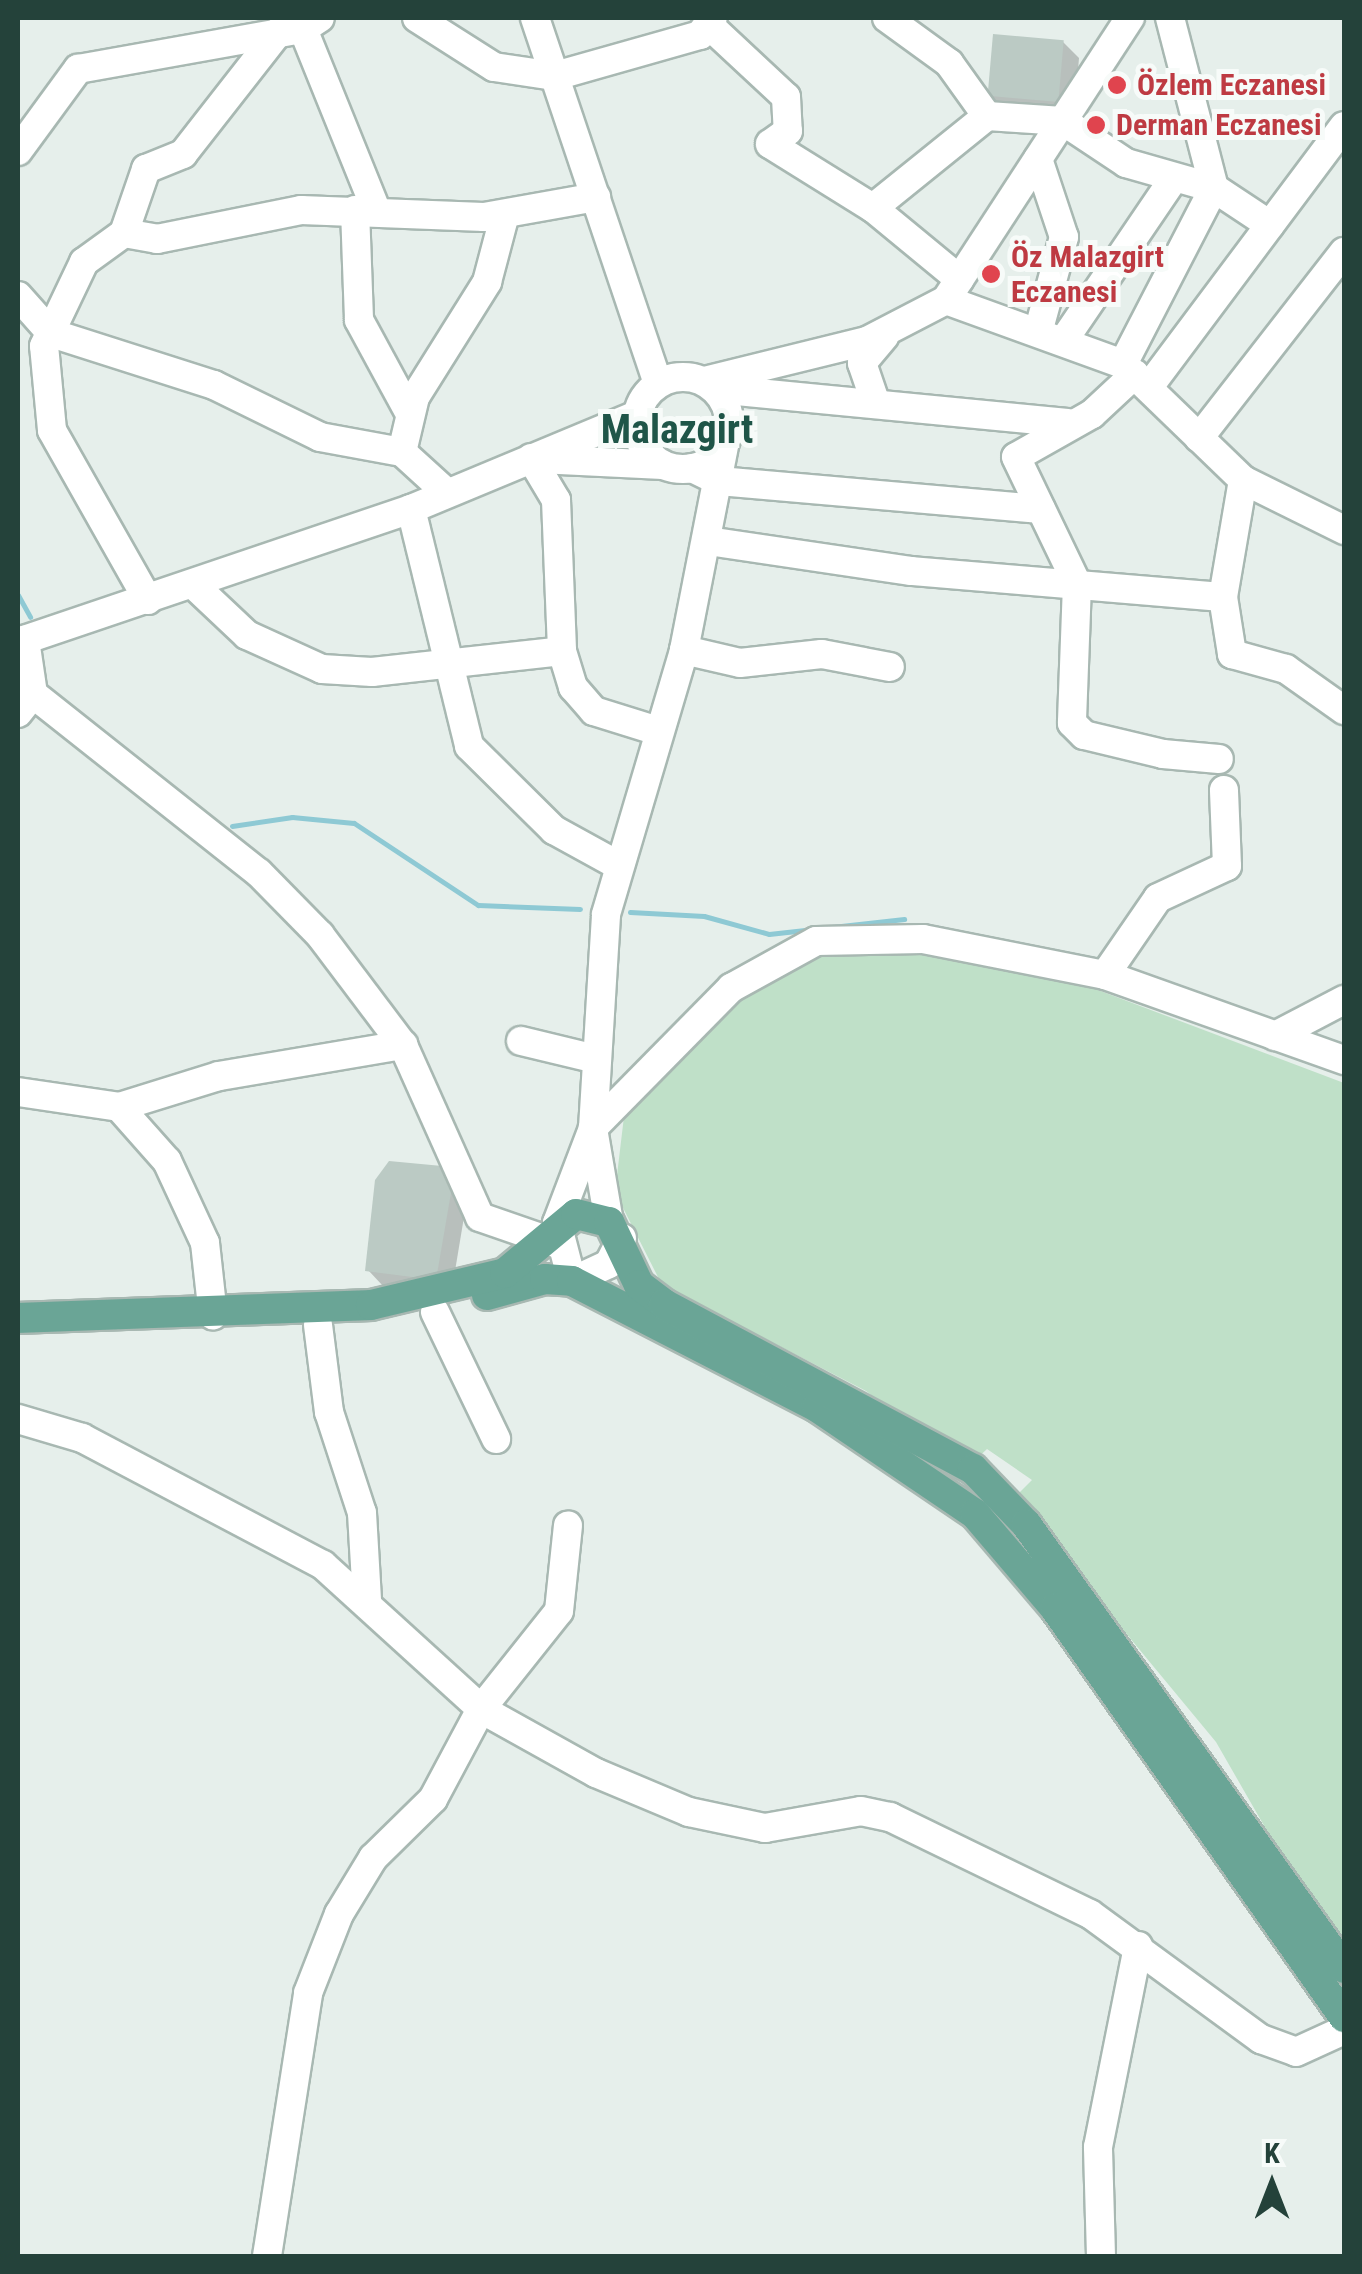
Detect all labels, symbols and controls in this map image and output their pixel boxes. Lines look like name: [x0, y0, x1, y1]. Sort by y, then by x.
place label: Özlem Eczanesi: [1137, 67, 1326, 103]
marker: Özlem Eczanesi: [1106, 74, 1128, 96]
place label: Derman Eczanesi: [1116, 107, 1322, 143]
marker: Derman Eczanesi: [1085, 114, 1107, 136]
place label: Öz Malazgirt Eczanesi: [1011, 239, 1164, 310]
marker: Öz Malazgirt Eczanesi: [980, 263, 1002, 285]
district label: Malazgirt: [601, 406, 753, 454]
north arrow: [1222, 2134, 1322, 2234]
text: K: [1264, 2137, 1280, 2170]

